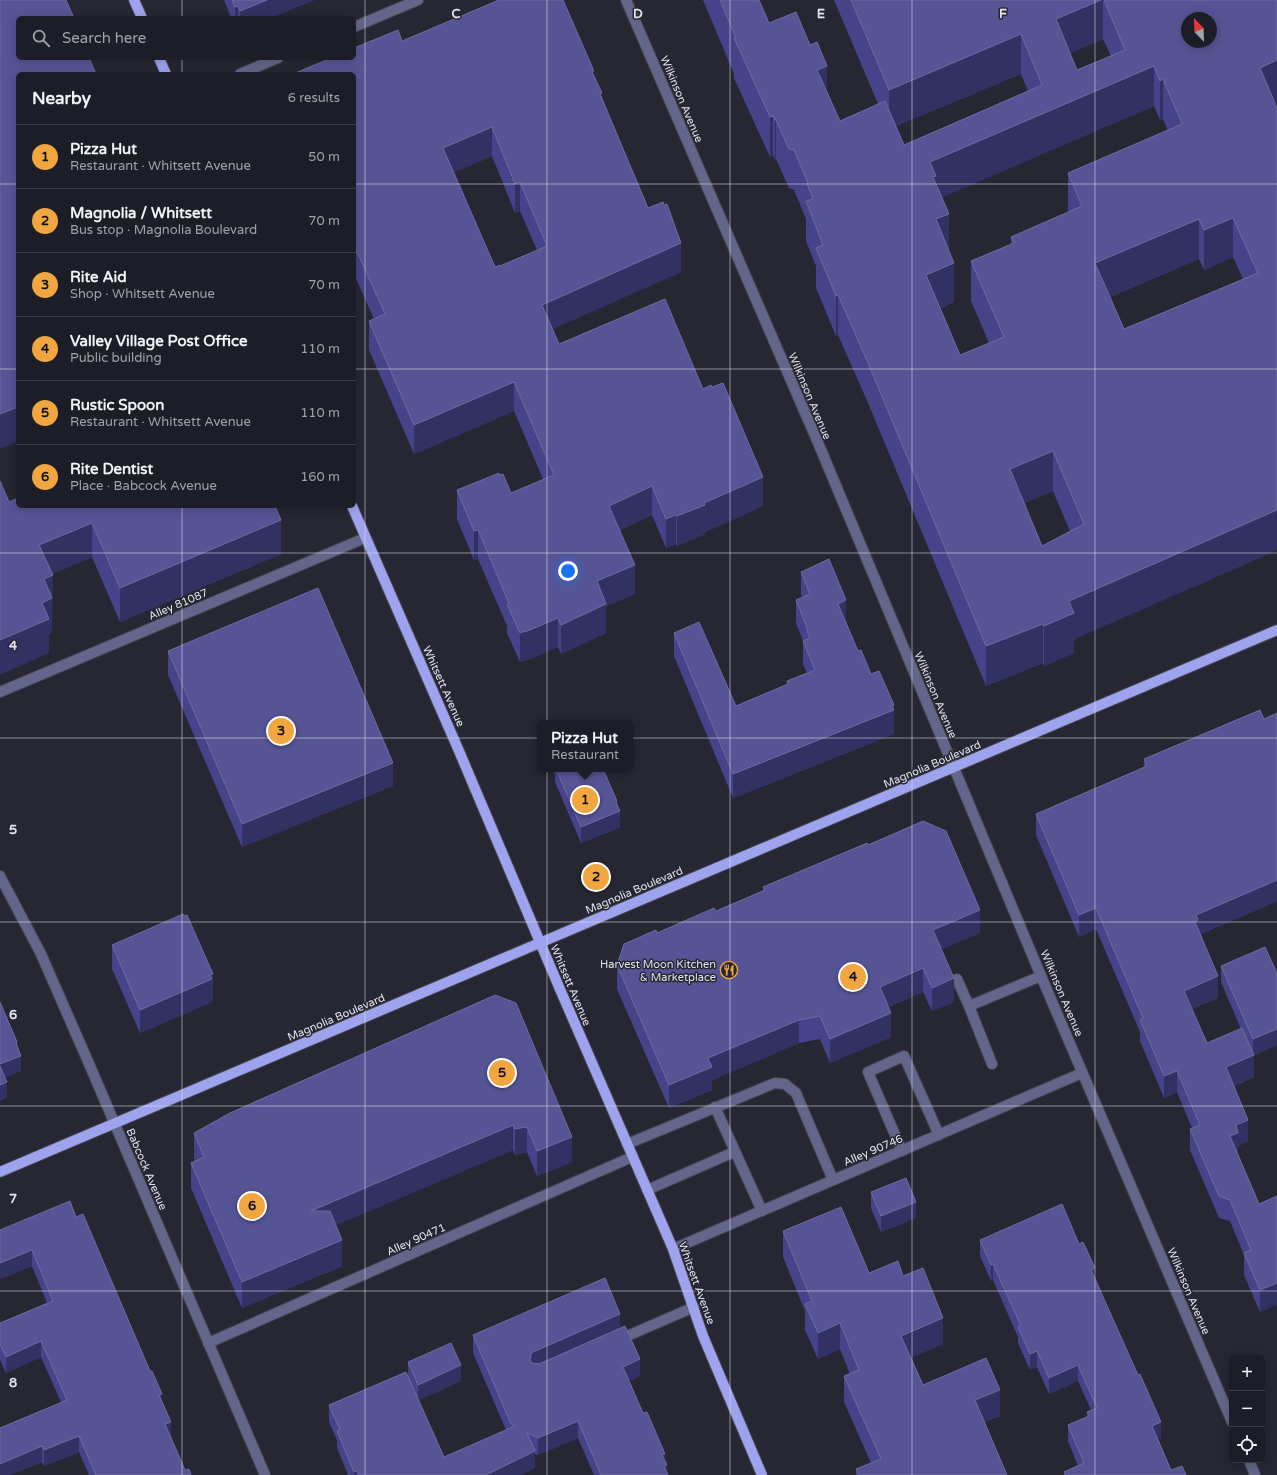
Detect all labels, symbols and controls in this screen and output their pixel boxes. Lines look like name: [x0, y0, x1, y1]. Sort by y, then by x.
text: C: [451, 6, 461, 22]
text: D: [633, 6, 643, 22]
text: E: [817, 6, 825, 22]
text: F: [999, 6, 1007, 22]
north arrow: [1181, 12, 1217, 48]
search box: [16, 16, 356, 60]
icon: search: [30, 27, 52, 49]
text: Search here: [62, 29, 146, 47]
street label: Wilkinson Avenue: [657, 54, 706, 144]
text: Nearby: [32, 88, 91, 109]
text: 6 results: [288, 90, 340, 106]
text: Pizza Hut: [70, 140, 137, 158]
text: 1: [41, 149, 49, 165]
text: 50 m: [308, 149, 340, 165]
text: Restaurant · Whitsett Avenue: [70, 158, 251, 174]
text: Magnolia / Whitsett: [70, 204, 212, 222]
text: 2: [41, 213, 49, 229]
text: 70 m: [308, 213, 340, 229]
text: Bus stop · Magnolia Boulevard: [70, 222, 257, 238]
text: Rite Aid: [70, 268, 127, 286]
text: 3: [41, 277, 49, 293]
text: 70 m: [308, 277, 340, 293]
text: Shop · Whitsett Avenue: [70, 286, 215, 302]
text: Valley Village Post Office: [70, 332, 247, 350]
text: 4: [41, 341, 49, 357]
text: 110 m: [300, 341, 340, 357]
text: Public building: [70, 350, 162, 366]
street label: Wilkinson Avenue: [785, 351, 834, 441]
text: Rustic Spoon: [70, 396, 164, 414]
text: 5: [41, 405, 49, 421]
text: 110 m: [300, 405, 340, 421]
text: Restaurant · Whitsett Avenue: [70, 414, 251, 430]
text: Rite Dentist: [70, 460, 153, 478]
text: 6: [41, 469, 49, 485]
text: 160 m: [300, 469, 340, 485]
text: Place · Babcock Avenue: [70, 478, 217, 494]
your location: [558, 561, 578, 581]
street label: Alley 81087: [147, 586, 210, 623]
text: 4: [9, 638, 18, 654]
street label: Whitsett Avenue: [420, 644, 467, 729]
street label: Wilkinson Avenue: [911, 650, 960, 740]
pin: 3: [268, 716, 294, 746]
popup: [537, 720, 633, 772]
text: Pizza Hut: [551, 729, 618, 747]
street label: Magnolia Boulevard: [882, 738, 983, 791]
text: Restaurant: [551, 747, 619, 763]
pin: 1: [572, 785, 598, 815]
text: 5: [9, 822, 17, 838]
pin: 2: [583, 862, 609, 892]
street label: Magnolia Boulevard: [584, 864, 685, 917]
street label: Whitsett Avenue: [548, 943, 594, 1028]
street label: Wilkinson Avenue: [1037, 948, 1086, 1038]
place label: Harvest Moon Kitchen & Marketplace: [600, 958, 716, 984]
restaurant icon: Harvest Moon Kitchen & Marketplace: [719, 960, 739, 980]
pin: 4: [840, 962, 866, 992]
street label: Magnolia Boulevard: [286, 991, 387, 1044]
text: 6: [9, 1007, 17, 1023]
pin: 5: [489, 1058, 515, 1088]
street label: Babcock Avenue: [123, 1126, 170, 1212]
street label: Alley 90746: [842, 1132, 905, 1169]
text: 7: [9, 1191, 17, 1207]
pin: 6: [239, 1191, 265, 1221]
street label: Alley 90471: [385, 1221, 448, 1258]
street label: Whitsett Avenue: [676, 1240, 717, 1326]
street label: Wilkinson Avenue: [1164, 1246, 1213, 1336]
map controls: [1229, 1355, 1265, 1463]
button: +: [1229, 1355, 1265, 1391]
text: 8: [9, 1375, 17, 1391]
button: −: [1229, 1391, 1265, 1427]
button: locate: [1229, 1427, 1265, 1463]

